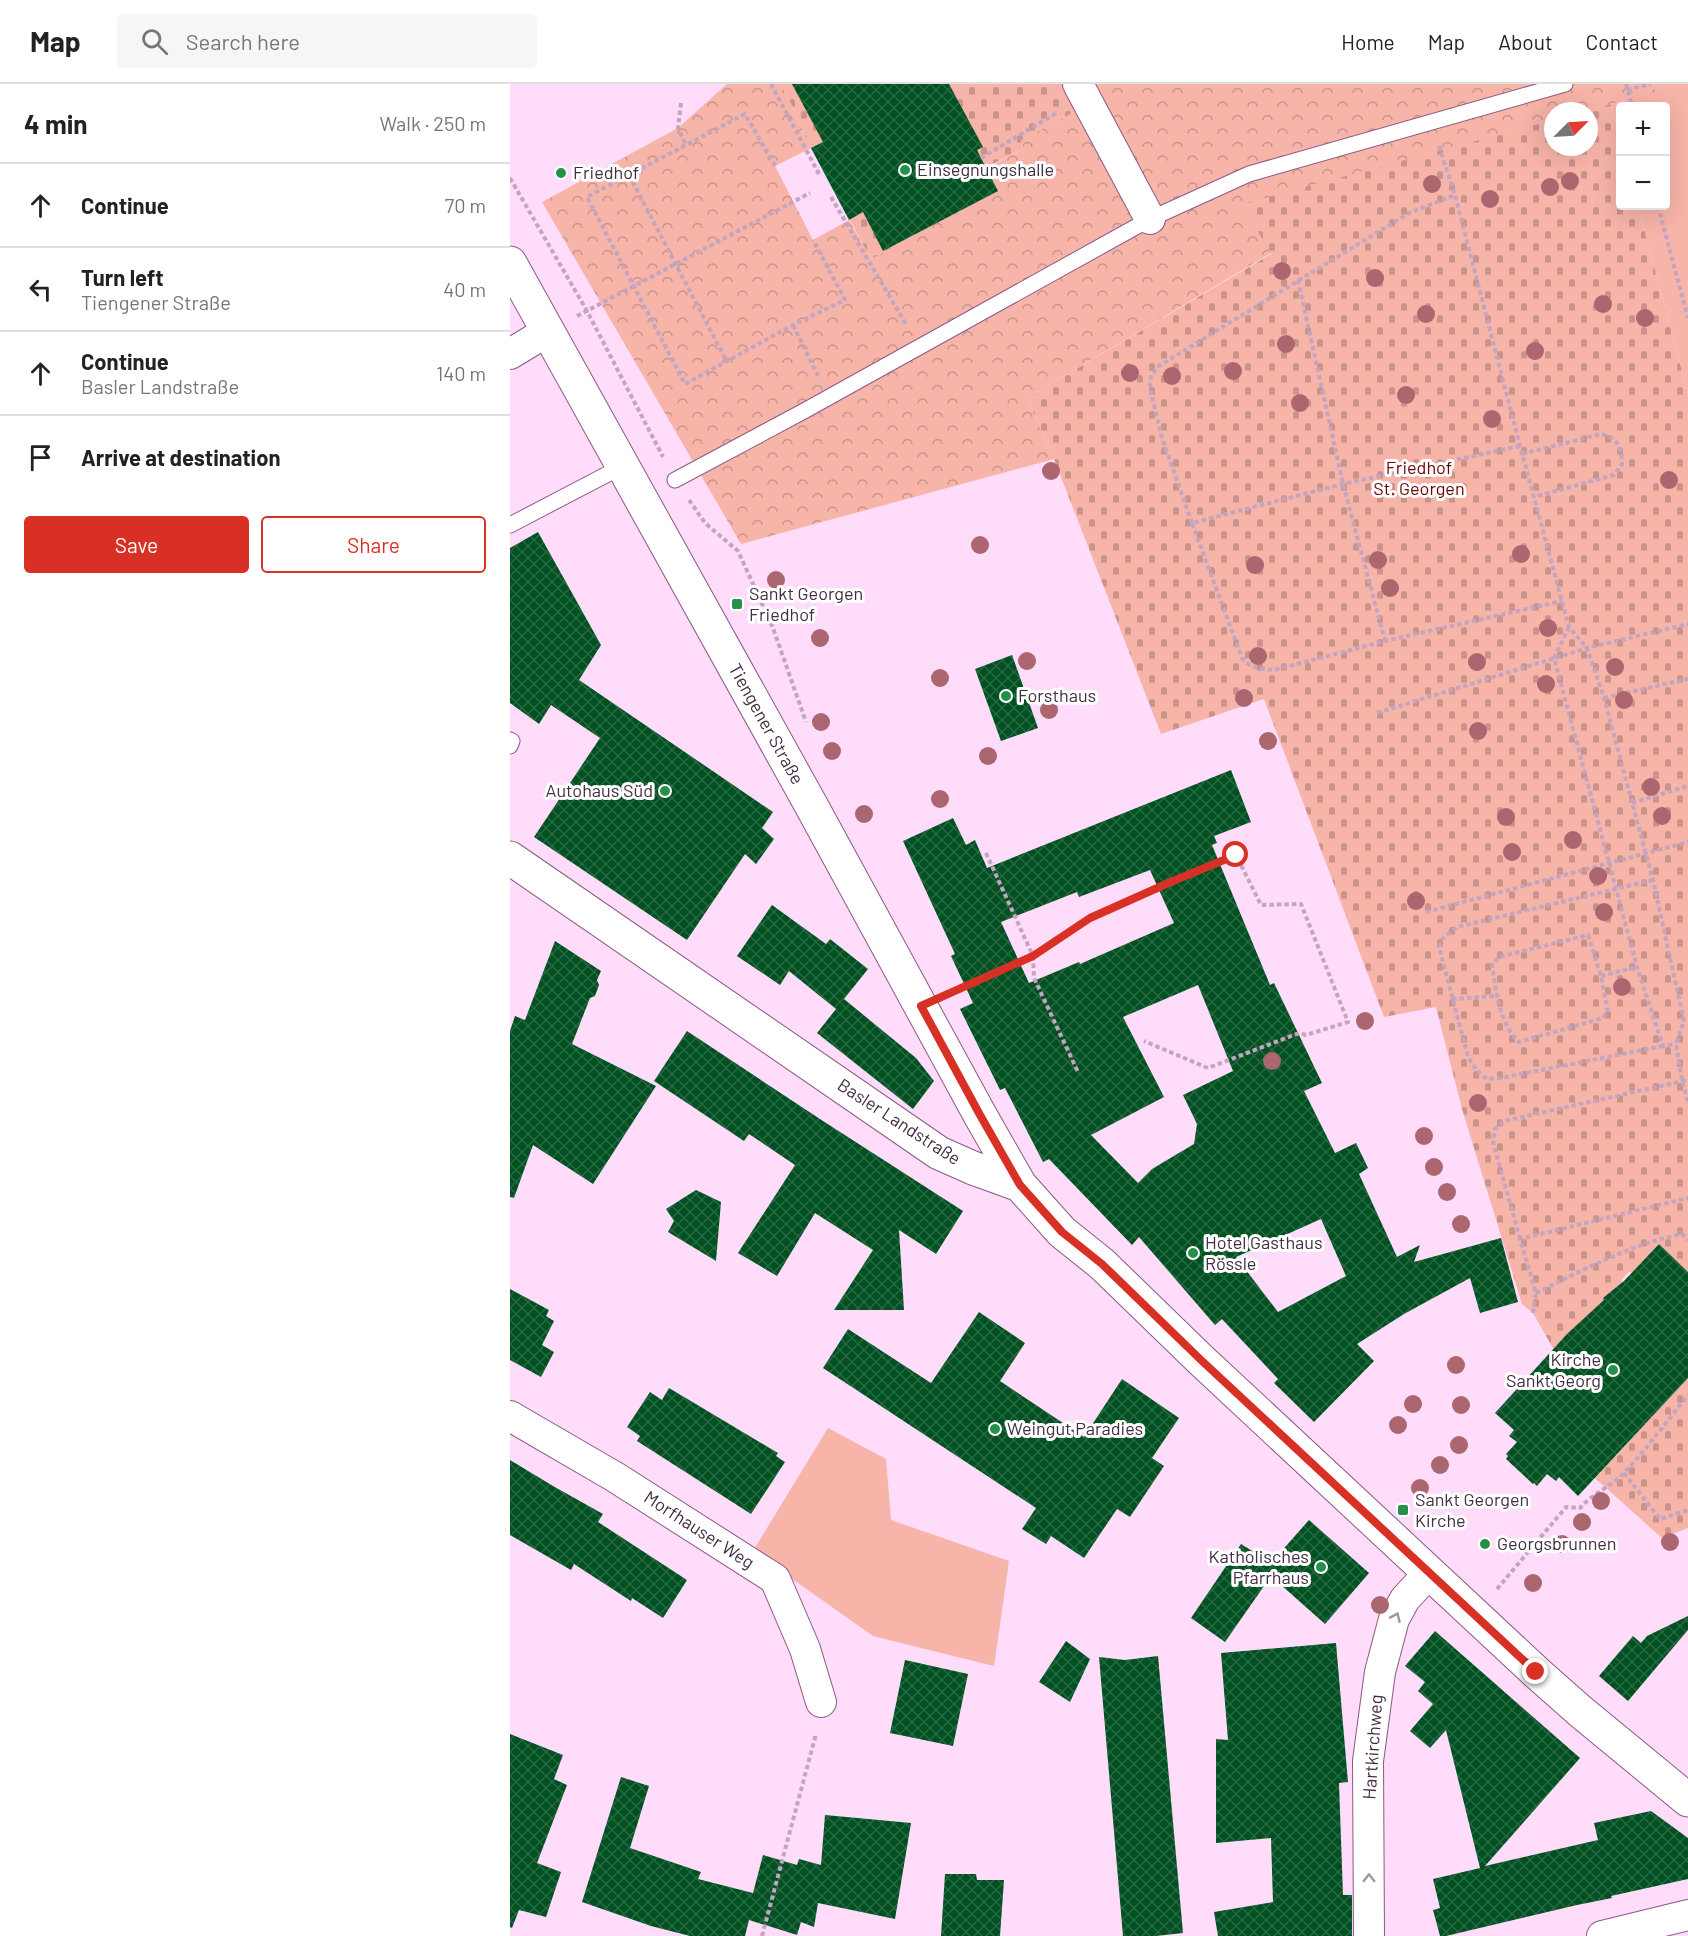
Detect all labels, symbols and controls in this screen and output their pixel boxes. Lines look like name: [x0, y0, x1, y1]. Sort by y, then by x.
search box: [117, 14, 537, 68]
text: Map: [30, 24, 81, 58]
icon: search: [138, 25, 171, 58]
text: Search here: [186, 28, 300, 54]
text: Home: [1341, 29, 1395, 54]
text: Map: [1428, 29, 1465, 54]
text: About: [1498, 29, 1553, 54]
text: Contact: [1586, 29, 1658, 54]
north arrow: [1544, 102, 1598, 156]
map controls: [1616, 102, 1670, 210]
button: +: [1616, 102, 1670, 156]
text: 4 min: [24, 108, 88, 139]
text: Walk · 250 m: [380, 111, 486, 135]
button: −: [1616, 156, 1670, 210]
place label: Einsegnungshalle: [917, 158, 1054, 180]
place label: Friedhof: [573, 161, 639, 183]
marker: Einsegnungshalle: [898, 163, 912, 177]
marker: Friedhof: [554, 166, 568, 180]
icon: ahead: [24, 189, 57, 222]
text: Continue: [81, 192, 169, 218]
text: 70 m: [445, 193, 486, 217]
text: Turn left: [81, 264, 164, 290]
icon: left: [24, 273, 57, 306]
text: 40 m: [443, 277, 486, 301]
text: Tiengener Straße: [81, 290, 231, 314]
text: Continue: [81, 348, 169, 374]
icon: ahead: [24, 357, 57, 390]
text: 140 m: [436, 361, 486, 385]
text: Basler Landstraße: [81, 374, 239, 398]
icon: arrive: [24, 441, 57, 474]
text: Arrive at destination: [81, 444, 280, 470]
park label: Friedhof St. Georgen: [1373, 456, 1465, 499]
button: Save: [24, 516, 249, 573]
button: Share: [261, 516, 486, 573]
place label: Sankt Georgen Friedhof: [749, 582, 863, 625]
marker: Sankt Georgen Friedhof: [730, 597, 744, 611]
street label: Tiengener Straße: [725, 659, 809, 788]
place label: Forsthaus: [1018, 684, 1096, 706]
marker: Forsthaus: [999, 689, 1013, 703]
place label: Autohaus Süd: [545, 779, 653, 801]
marker: Autohaus Süd: [658, 784, 672, 798]
route start: [1222, 841, 1248, 867]
street label: Basler Landstraße: [834, 1073, 965, 1169]
place label: Hotel Gasthaus Rössle: [1205, 1231, 1323, 1274]
marker: Hotel Gasthaus Rössle: [1186, 1246, 1200, 1260]
place label: Kirche Sankt Georg: [1506, 1348, 1601, 1391]
marker: Kirche Sankt Georg: [1606, 1363, 1620, 1377]
place label: Weingut Paradies: [1007, 1417, 1143, 1439]
marker: Weingut Paradies: [988, 1422, 1002, 1436]
street label: Morfhauser Weg: [640, 1485, 759, 1573]
place label: Sankt Georgen Kirche: [1415, 1488, 1529, 1531]
marker: Sankt Georgen Kirche: [1396, 1503, 1410, 1517]
place label: Georgsbrunnen: [1497, 1532, 1617, 1554]
marker: Georgsbrunnen: [1478, 1537, 1492, 1551]
place label: Katholisches Pfarrhaus: [1209, 1545, 1309, 1588]
marker: Katholisches Pfarrhaus: [1314, 1560, 1328, 1574]
one-way arrow: [1389, 1613, 1401, 1624]
route end: [1522, 1658, 1548, 1684]
street label: Hartkirchweg: [1357, 1694, 1387, 1800]
one-way arrow: [1363, 1873, 1375, 1882]

